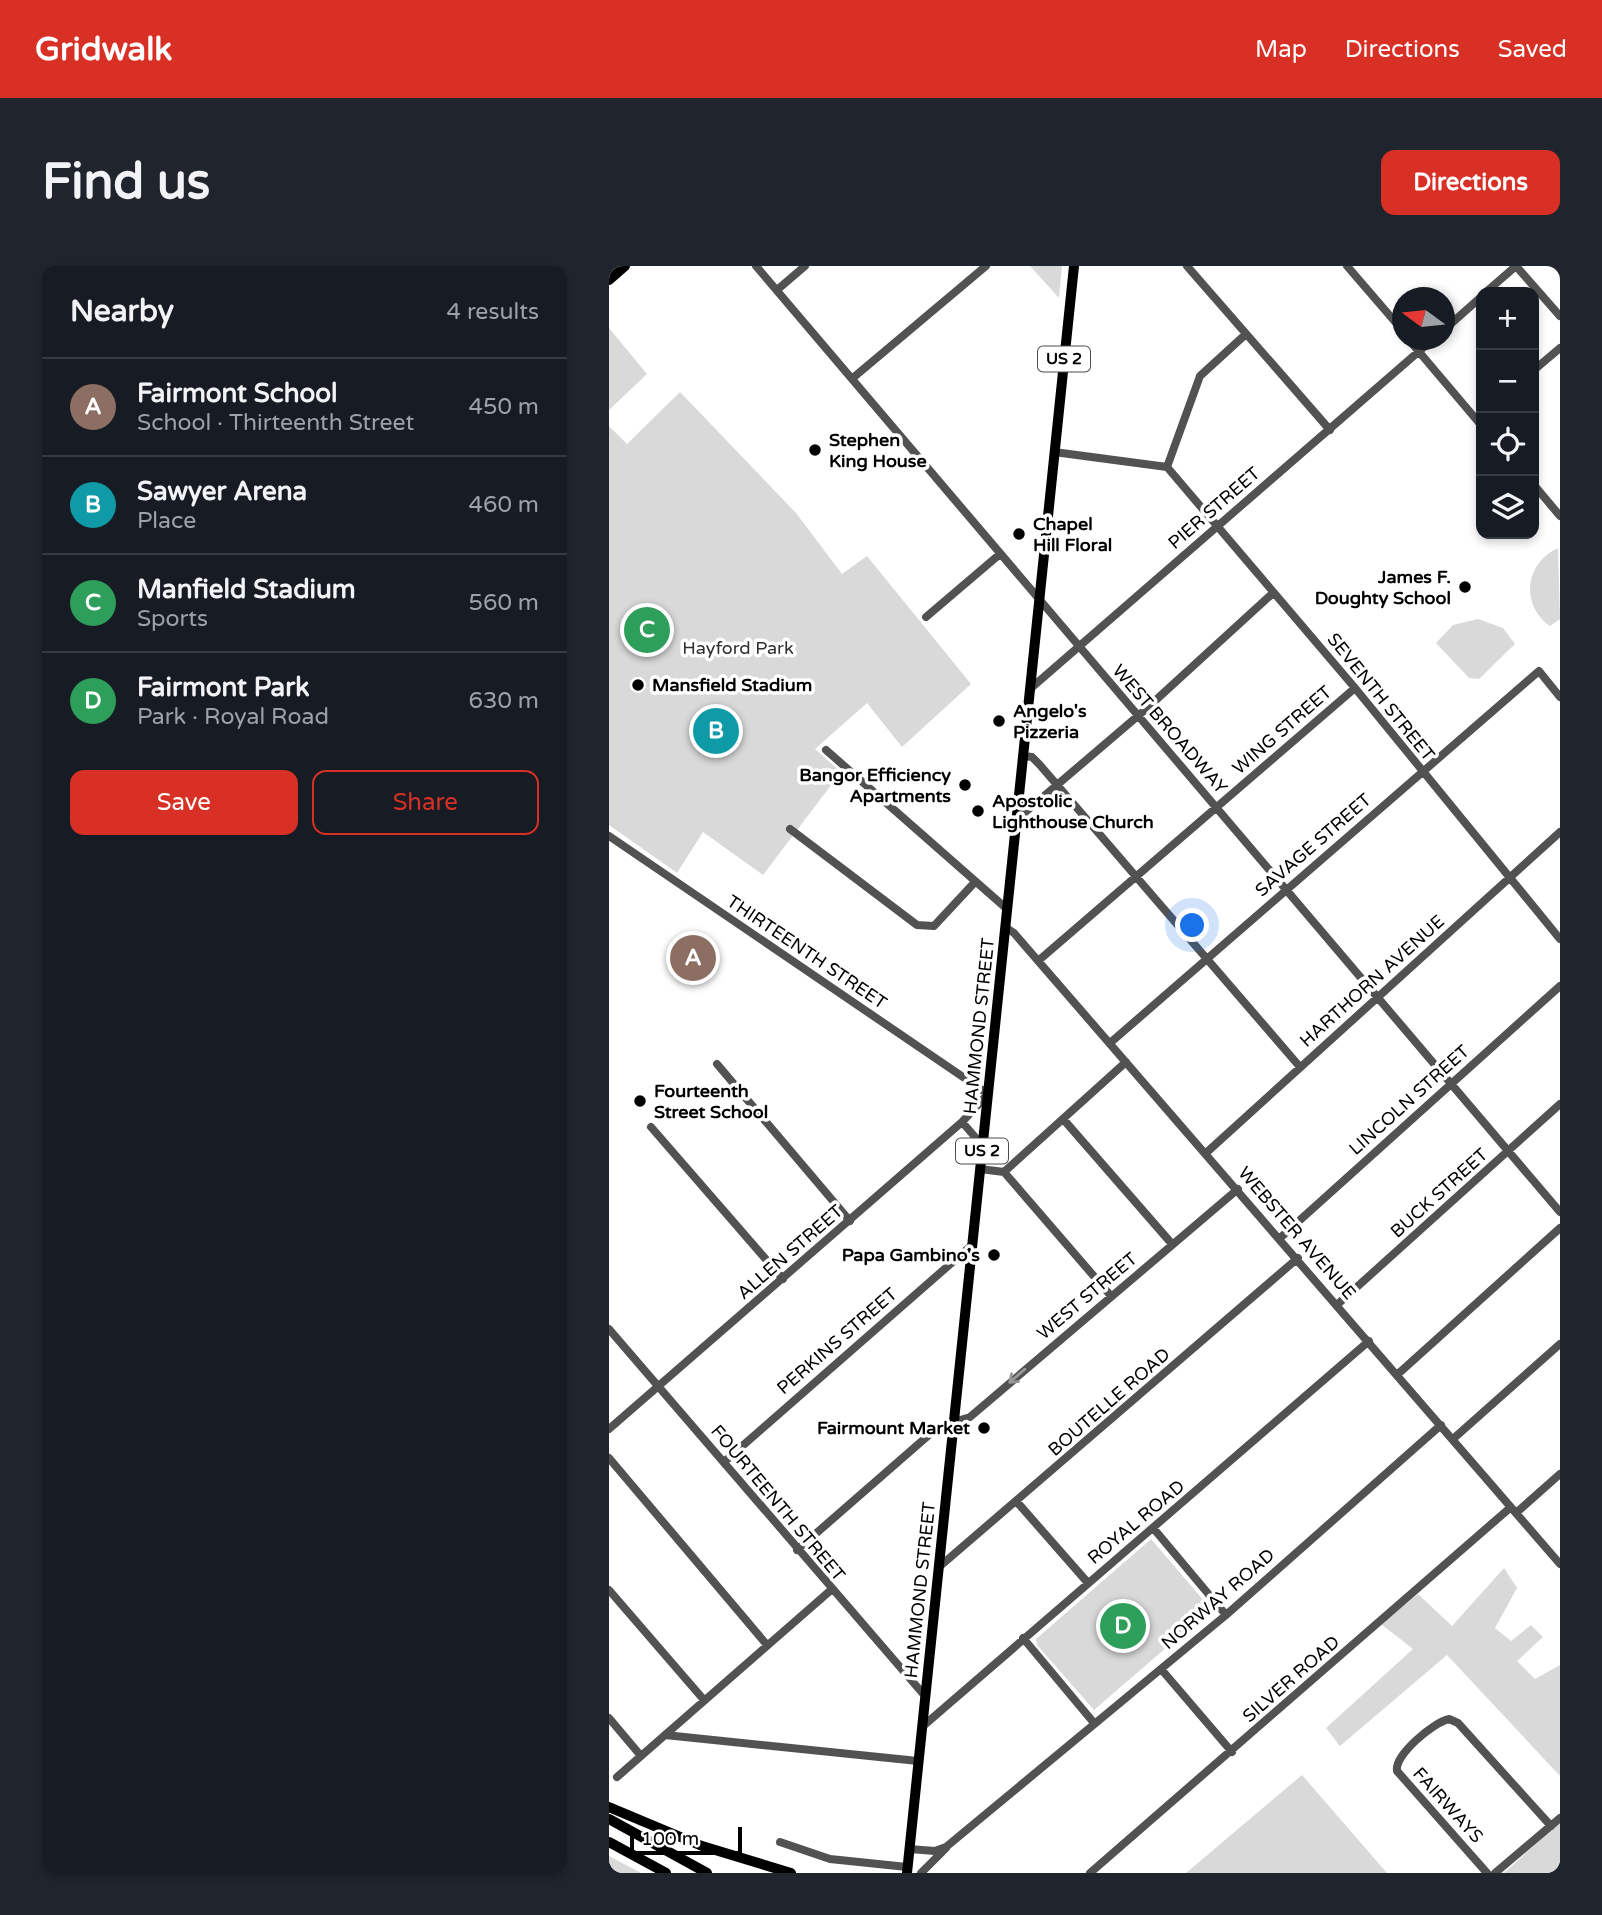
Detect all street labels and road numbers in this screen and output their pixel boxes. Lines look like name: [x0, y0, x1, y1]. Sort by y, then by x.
road number: US 2: [1038, 346, 1090, 372]
street label: PIER STREET: [1164, 462, 1264, 554]
street label: SEVENTH STREET: [1323, 629, 1439, 765]
street label: WEST BROADWAY: [1108, 660, 1233, 799]
street label: WING STREET: [1228, 681, 1336, 779]
street label: SAVAGE STREET: [1250, 789, 1376, 901]
street label: THIRTEENTH STREET: [723, 890, 891, 1014]
street label: HARTHORN AVENUE: [1295, 910, 1449, 1052]
street label: HAMMOND STREET: [959, 937, 999, 1115]
street label: LINCOLN STREET: [1344, 1040, 1474, 1160]
road number: US 2: [956, 1138, 1008, 1164]
street label: BUCK STREET: [1386, 1143, 1492, 1242]
street label: WEBSTER AVENUE: [1233, 1162, 1361, 1304]
street label: ALLEN STREET: [733, 1200, 847, 1304]
street label: WEST STREET: [1032, 1248, 1142, 1344]
street label: PERKINS STREET: [772, 1283, 902, 1399]
street label: BOUTELLE ROAD: [1044, 1343, 1174, 1461]
street label: FOURTEENTH STREET: [706, 1420, 850, 1586]
street label: ROYAL ROAD: [1083, 1475, 1189, 1569]
street label: HAMMOND STREET: [900, 1501, 940, 1679]
street label: NORWAY ROAD: [1157, 1544, 1279, 1654]
street label: SILVER ROAD: [1238, 1631, 1344, 1727]
street label: FAIRWAYS: [1408, 1763, 1488, 1847]

